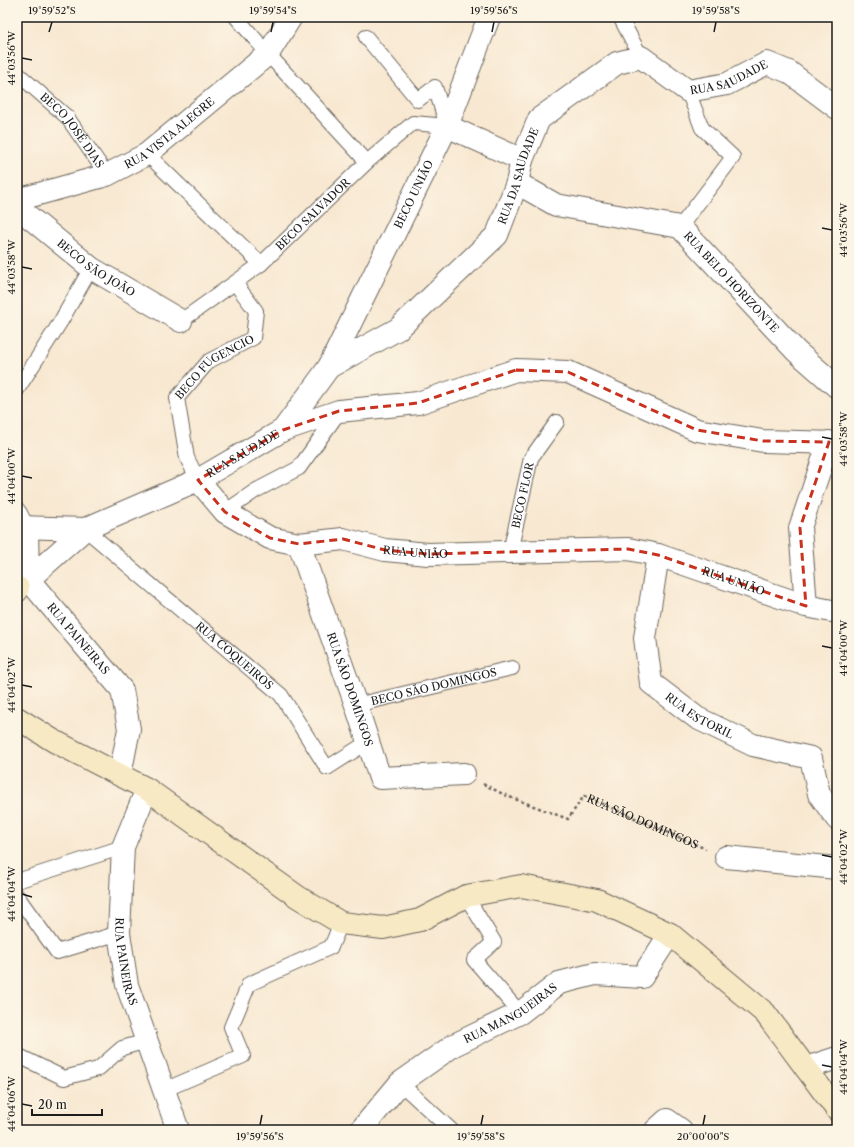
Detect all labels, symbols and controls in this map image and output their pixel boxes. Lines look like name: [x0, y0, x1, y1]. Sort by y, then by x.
text: 19°59'52"S: [28, 4, 76, 17]
text: 19°59'54"S: [249, 4, 297, 17]
text: 19°59'56"S: [470, 4, 518, 17]
text: 19°59'58"S: [692, 4, 740, 17]
text: 44°03'56"W: [5, 30, 18, 85]
street label: RUA SAUDADE: [689, 57, 770, 98]
street label: BECO JOSÉ DIAS: [37, 90, 107, 171]
street label: RUA VISTA ALEGRE: [122, 94, 218, 172]
street label: RUA DA SAUDADE: [495, 125, 542, 226]
street label: BECO UNIÃO: [391, 158, 436, 231]
street label: BECO SALVADOR: [273, 175, 354, 253]
text: 44°03'56"W: [837, 202, 850, 257]
street label: RUA BELO HORIZONTE: [681, 229, 782, 336]
street label: BECO SÃO JOÃO: [54, 236, 138, 299]
text: 44°03'58"W: [5, 239, 18, 294]
street label: BECO FUGENCIO: [172, 332, 256, 402]
text: 44°03'58"W: [837, 411, 850, 466]
street label: RUA SAUDADE: [204, 426, 282, 481]
text: 44°04'00"W: [5, 447, 18, 504]
street label: BECO FLOR: [508, 460, 537, 530]
street label: RUA UNIÃO: [382, 543, 448, 561]
street label: RUA UNIÃO: [700, 564, 767, 598]
street label: RUA PAINEIRAS: [44, 600, 113, 677]
street label: RUA COQUEIROS: [193, 619, 276, 692]
text: 44°04'00"W: [837, 619, 850, 676]
street label: RUA SÃO DOMINGOS: [324, 630, 376, 748]
text: 44°04'02"W: [5, 656, 18, 713]
street label: BECO SÃO DOMINGOS: [369, 665, 498, 708]
street label: RUA ESTORIL: [663, 689, 736, 742]
street label: RUA SÃO DOMINGOS: [585, 791, 700, 852]
text: 44°04'02"W: [837, 828, 850, 885]
text: 44°04'04"W: [5, 865, 18, 922]
street label: RUA PAINEIRAS: [112, 917, 141, 1007]
street label: RUA MANGUEIRAS: [461, 980, 560, 1046]
text: 44°04'04"W: [837, 1038, 850, 1095]
text: 44°04'06"W: [5, 1075, 18, 1132]
scale bar: [32, 1091, 102, 1117]
text: 20 m: [38, 1097, 67, 1112]
text: 19°59'56"S: [236, 1130, 284, 1143]
text: 19°59'58"S: [457, 1130, 505, 1143]
text: 20°00'00"S: [677, 1130, 729, 1143]

